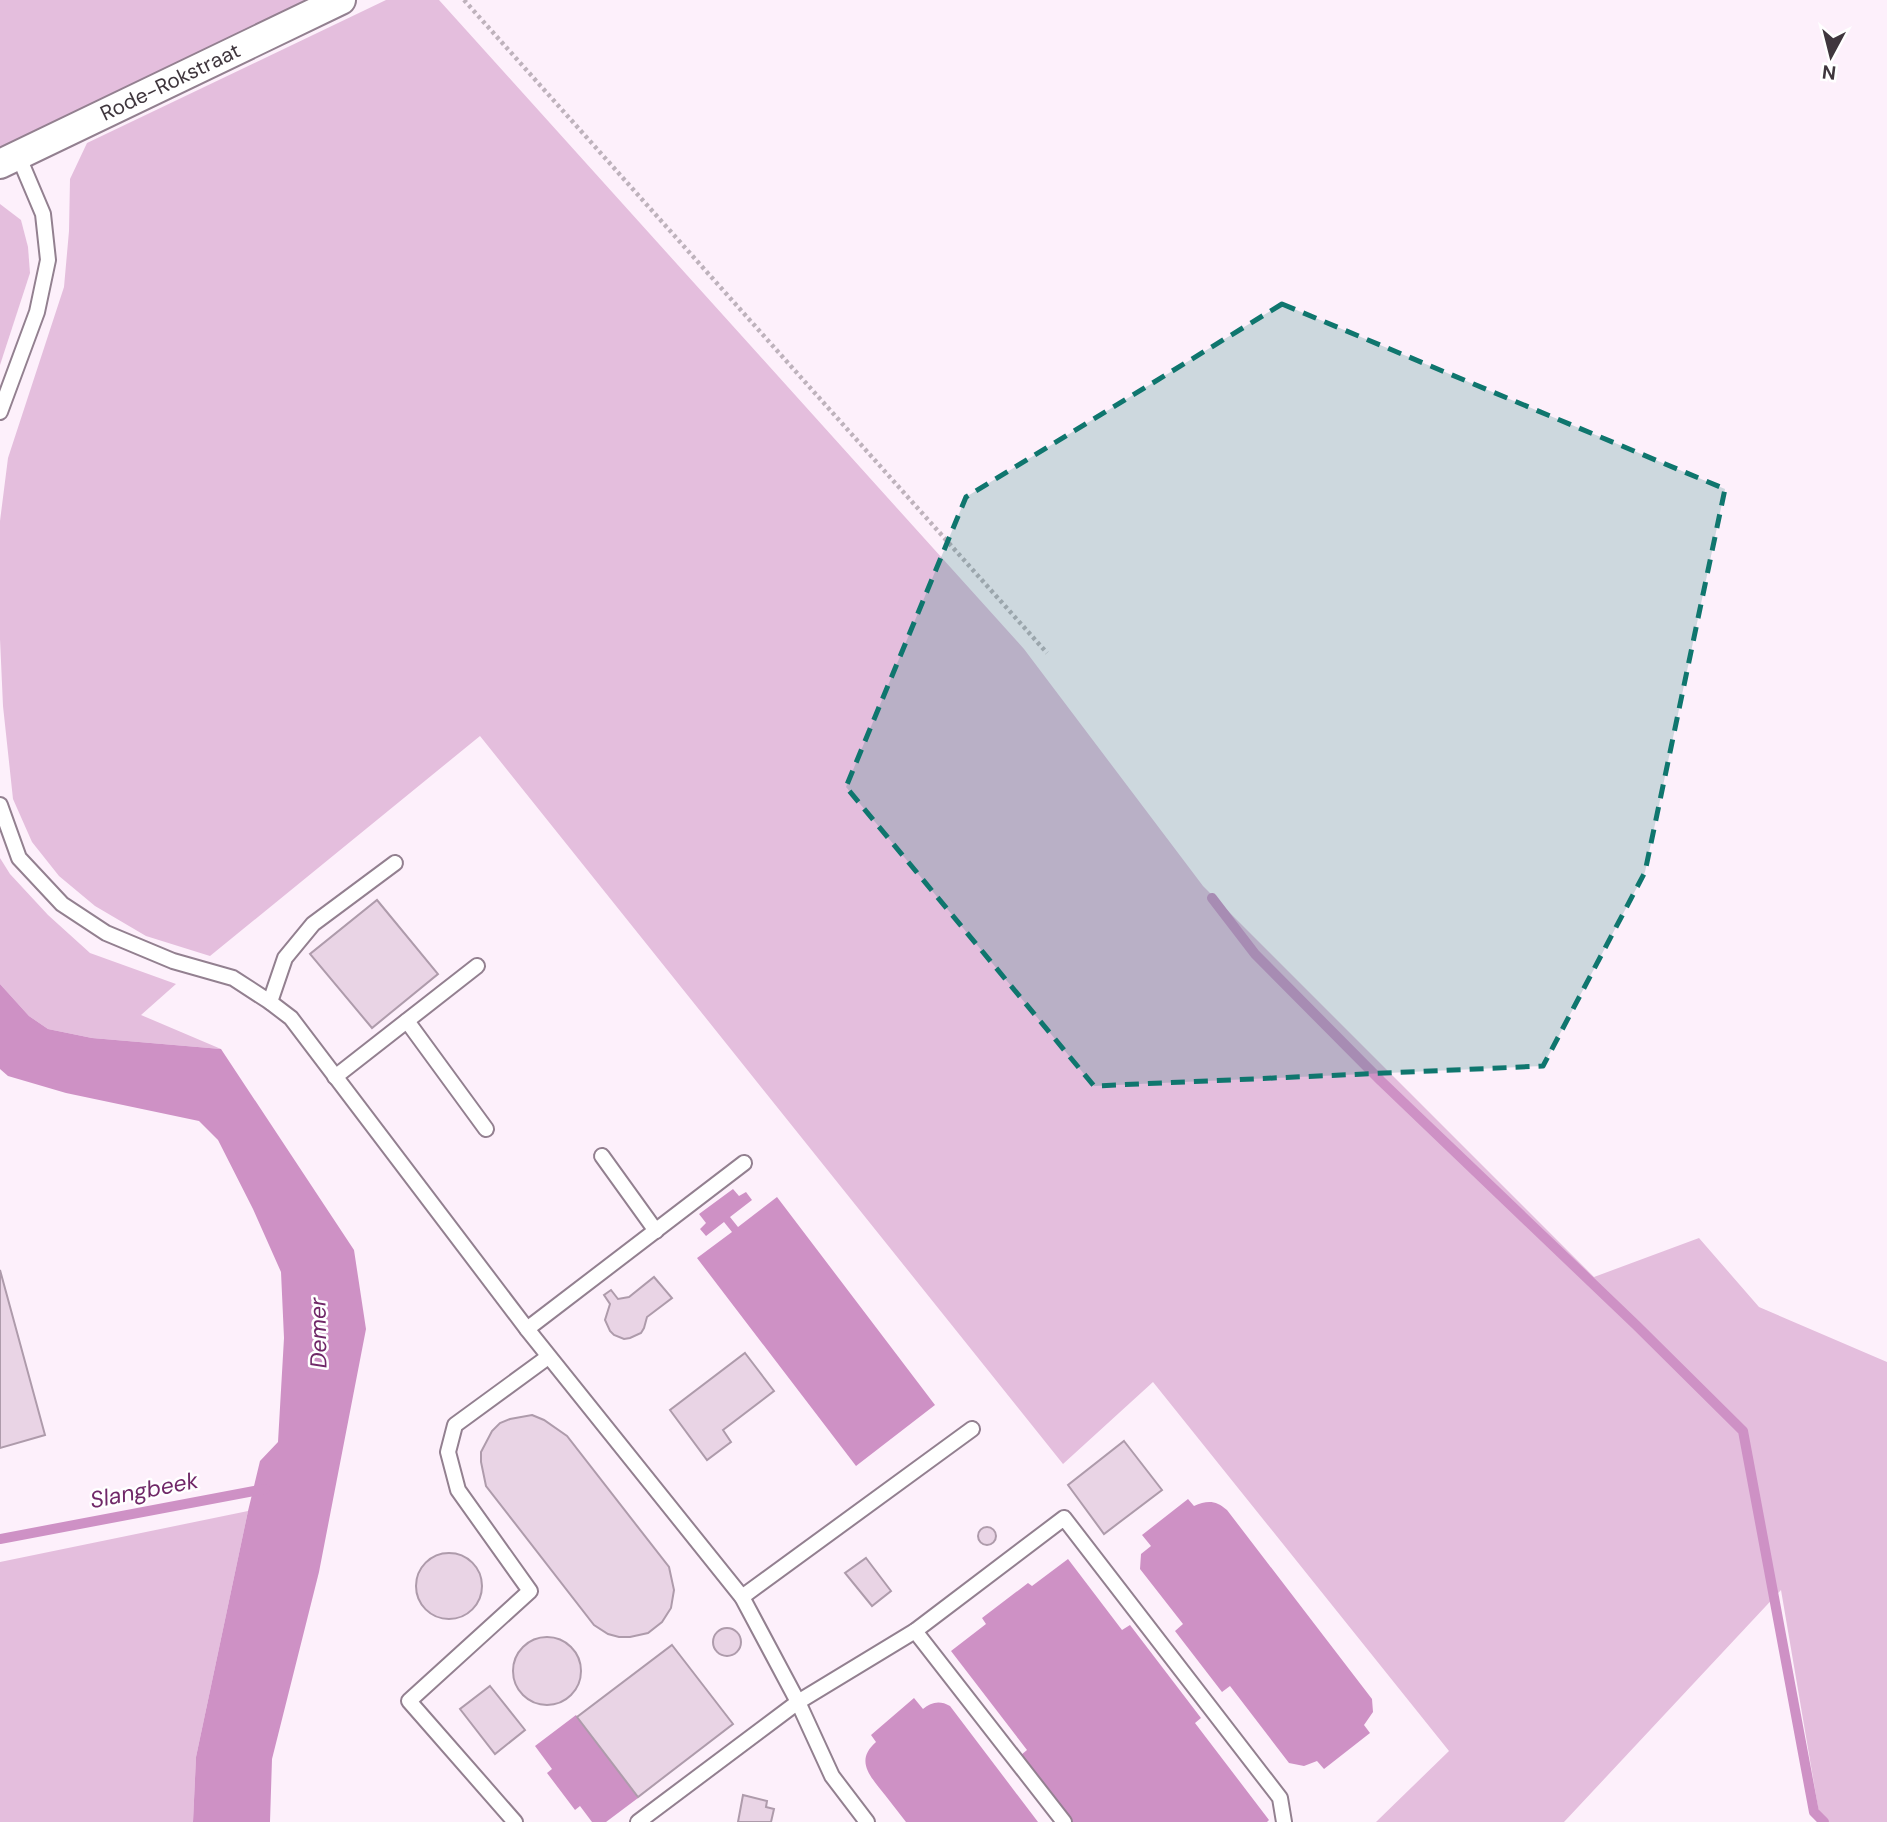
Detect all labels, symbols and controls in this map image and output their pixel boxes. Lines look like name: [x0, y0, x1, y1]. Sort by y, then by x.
north arrow: [1796, 21, 1866, 91]
street label: Rode-Rokstraat: [96, 37, 245, 128]
text: N: [1821, 59, 1837, 86]
water label: Demer: [302, 1296, 334, 1369]
water label: Slangbeek: [87, 1465, 201, 1515]

